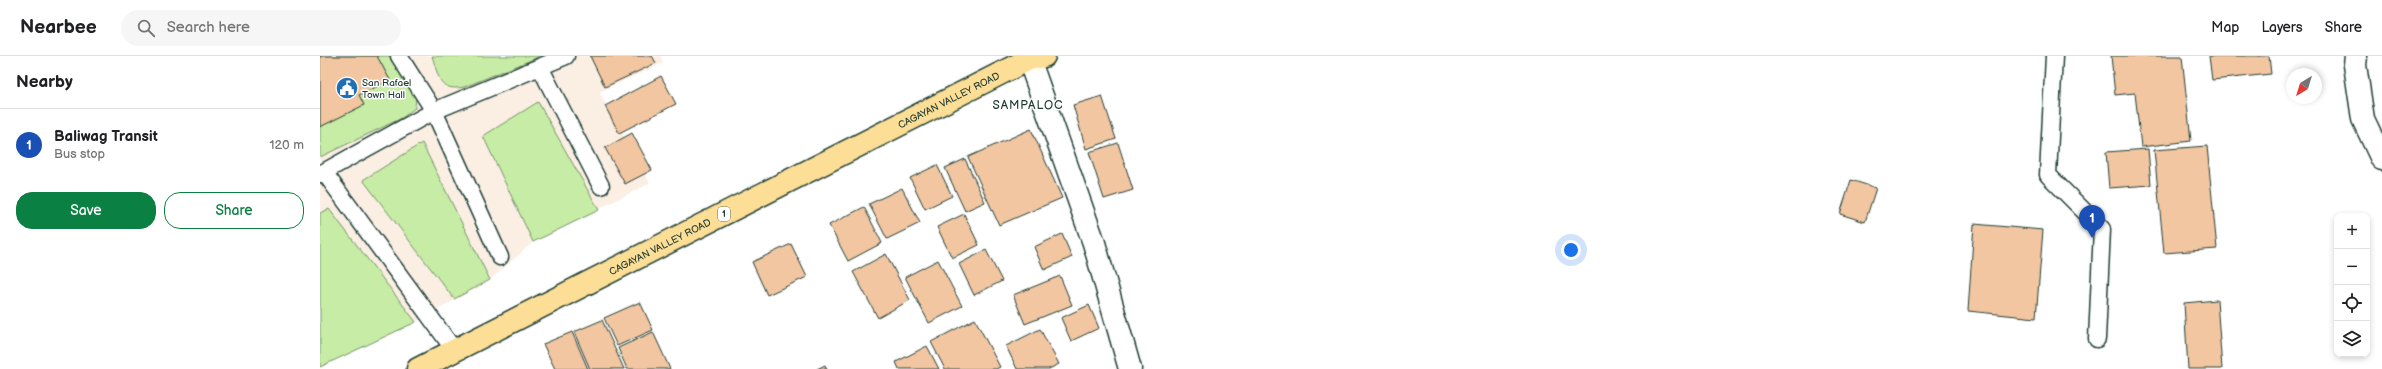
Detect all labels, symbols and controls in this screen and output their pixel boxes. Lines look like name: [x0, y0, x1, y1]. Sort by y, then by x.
search box: [121, 10, 401, 46]
text: Nearbee: [20, 16, 97, 39]
icon: search: [135, 17, 157, 39]
text: Search here: [167, 18, 250, 37]
text: Map: [2211, 19, 2239, 36]
text: Layers: [2261, 19, 2303, 36]
text: Share: [2325, 19, 2362, 36]
north arrow: [2286, 68, 2322, 104]
street label: CAGAYAN VALLEY ROAD: [896, 70, 1002, 131]
text: Nearby: [16, 72, 73, 92]
public building icon: San Rafael Town Hall: [334, 75, 360, 101]
place label: San Rafael Town Hall: [362, 77, 411, 101]
district label: SAMPALOC: [992, 98, 1064, 113]
text: Baliwag Transit: [54, 127, 158, 146]
text: 1: [26, 137, 32, 153]
text: 120 m: [269, 137, 304, 153]
text: Bus stop: [54, 146, 105, 162]
button: Save: [16, 192, 156, 229]
button: Share: [164, 192, 304, 229]
pin: 1: [2079, 205, 2105, 238]
road number: 1: [718, 207, 730, 221]
map controls: [2334, 213, 2370, 357]
button: +: [2334, 213, 2370, 249]
street label: CAGAYAN VALLEY ROAD: [607, 216, 713, 278]
your location: [1561, 240, 1581, 260]
button: −: [2334, 249, 2370, 285]
button: locate: [2334, 285, 2370, 321]
button: layers: [2334, 321, 2370, 357]

